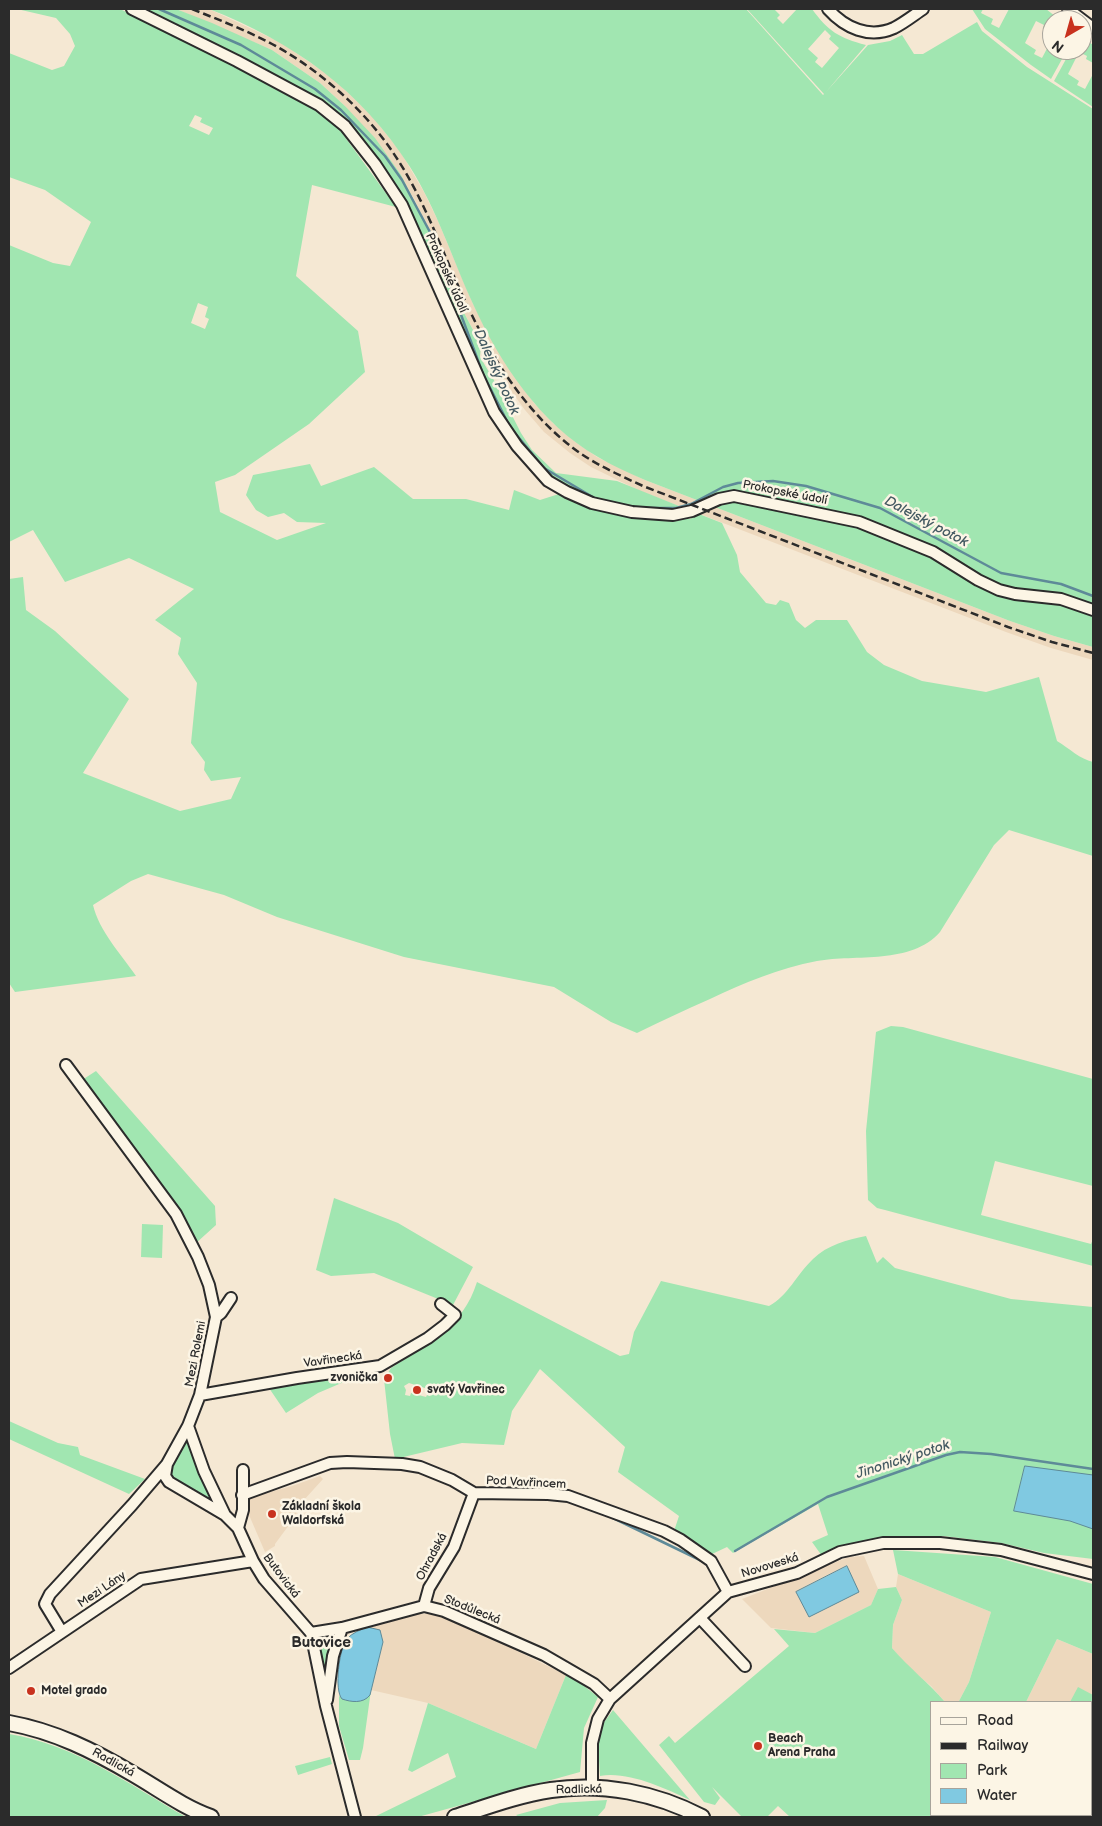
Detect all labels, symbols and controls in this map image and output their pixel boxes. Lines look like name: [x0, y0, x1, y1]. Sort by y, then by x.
north arrow: [1042, 10, 1092, 60]
text: N: [1049, 36, 1067, 56]
street label: Prokopské údolí: [422, 231, 470, 315]
water label: Dalejský potok: [470, 327, 522, 417]
street label: Prokopské údolí: [742, 478, 828, 508]
water label: Dalejský potok: [881, 493, 971, 551]
street label: Mezi Rolemi: [183, 1320, 209, 1388]
street label: Vavřinecká: [303, 1349, 363, 1371]
place label: zvonička: [331, 1371, 378, 1385]
marker: zvonička: [382, 1372, 394, 1384]
place label: svatý Vavřinec: [427, 1383, 505, 1397]
marker: svatý Vavřinec: [411, 1384, 423, 1396]
water label: Jinonický potok: [854, 1437, 952, 1483]
street label: Pod Vavřincem: [486, 1474, 566, 1492]
place label: Základní škola Waldorfská: [282, 1500, 361, 1528]
marker: Základní škola Waldorfská: [266, 1508, 278, 1520]
street label: Ohradská: [413, 1531, 451, 1583]
street label: Novoveská: [740, 1550, 800, 1582]
street label: Butovická: [259, 1551, 303, 1601]
street label: Mezi Lány: [75, 1569, 129, 1611]
street label: Stodůlecká: [442, 1592, 502, 1628]
district label: Butovice: [291, 1634, 351, 1652]
place label: Motel grado: [41, 1684, 107, 1698]
marker: Motel grado: [25, 1685, 37, 1697]
legend: [930, 1701, 1092, 1816]
text: Road: [977, 1711, 1013, 1730]
place label: Beach Arena Praha: [768, 1732, 836, 1760]
text: Railway: [977, 1736, 1028, 1755]
marker: Beach Arena Praha: [752, 1740, 764, 1752]
street label: Radlická: [89, 1745, 137, 1781]
text: Park: [977, 1761, 1007, 1780]
street label: Radlická: [556, 1782, 602, 1798]
text: Water: [977, 1786, 1017, 1805]

